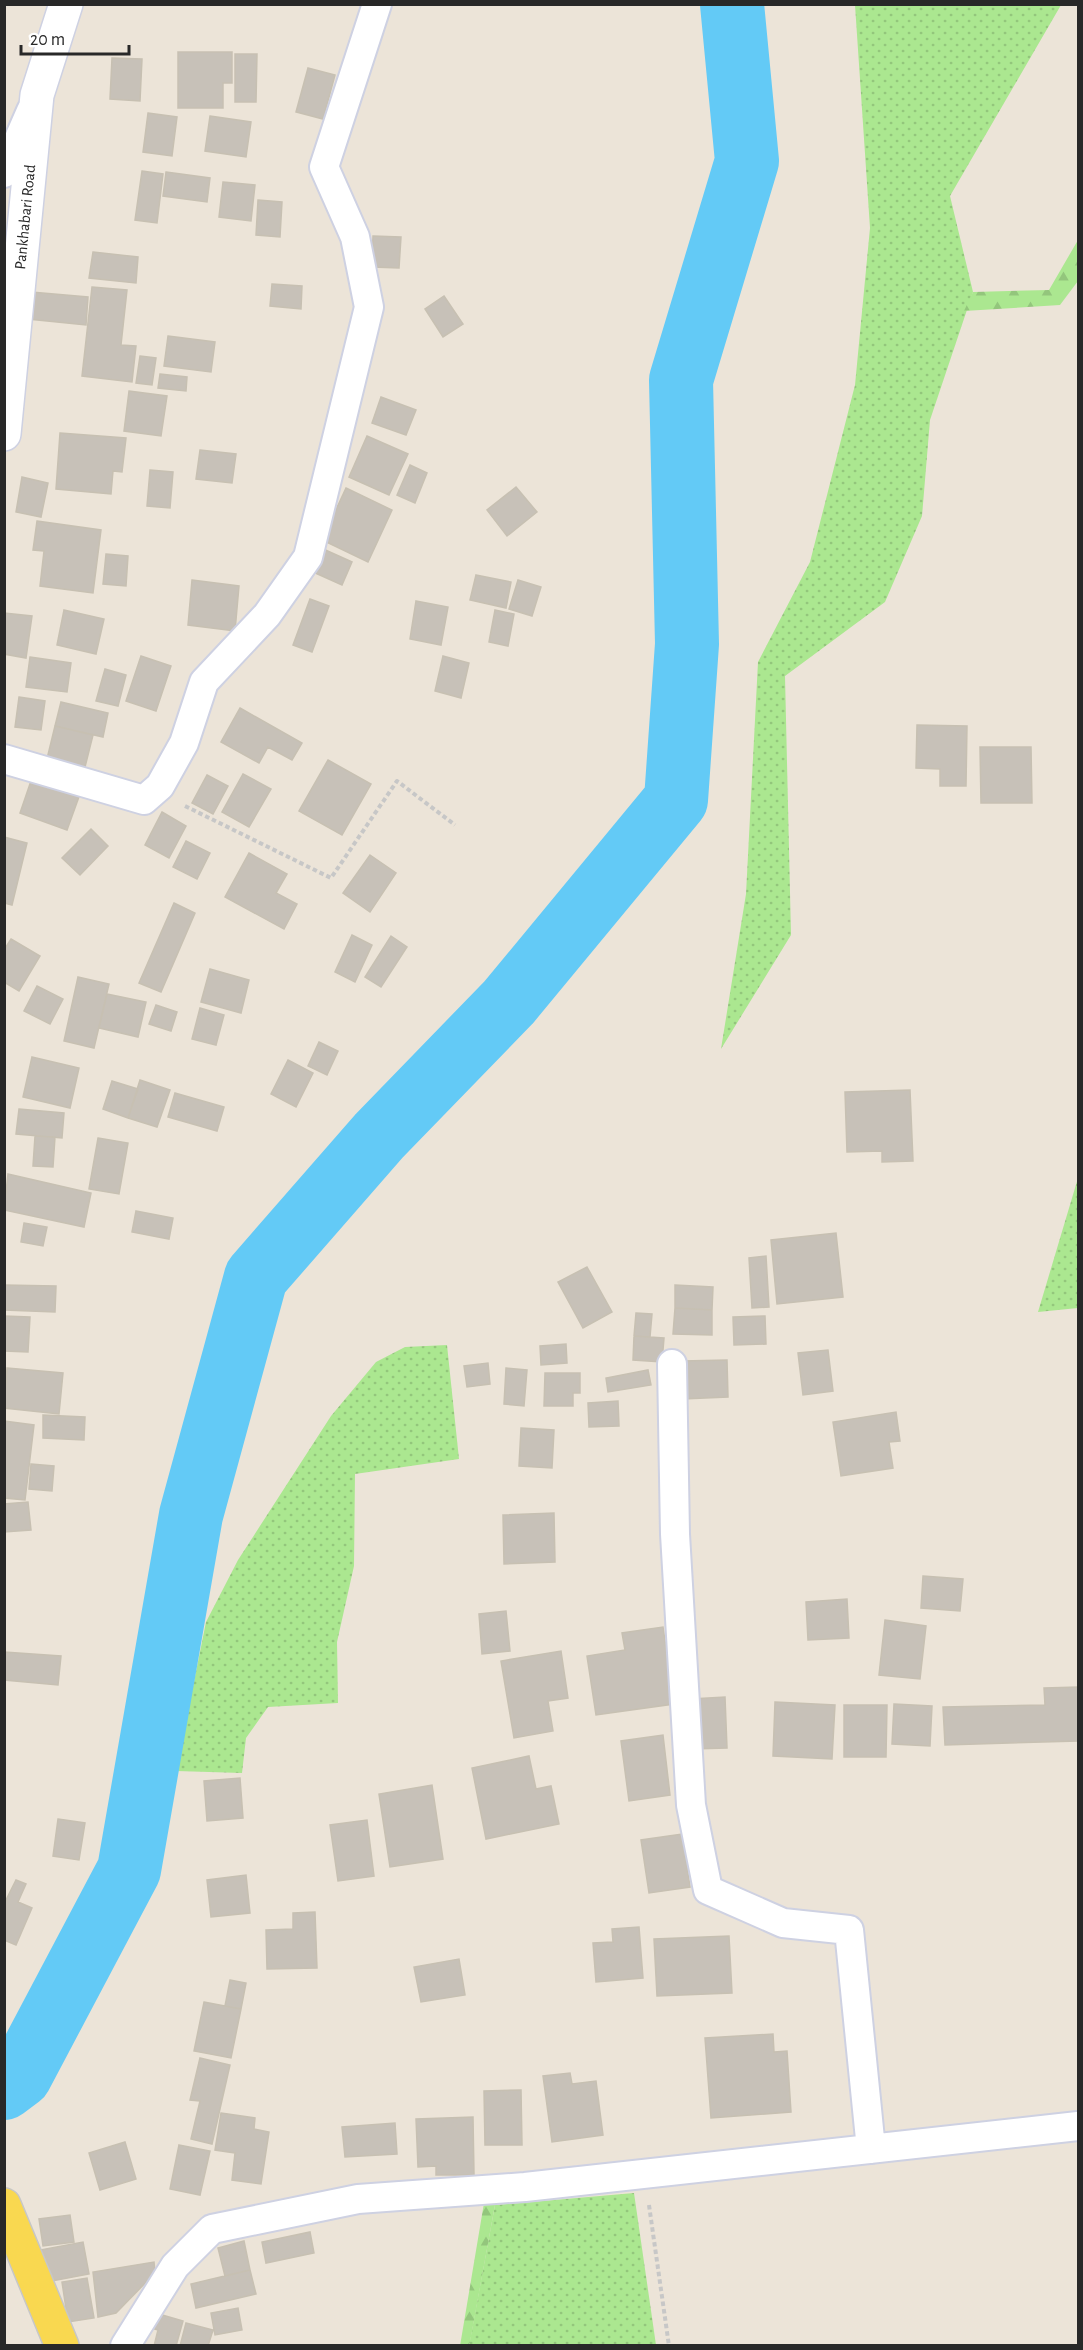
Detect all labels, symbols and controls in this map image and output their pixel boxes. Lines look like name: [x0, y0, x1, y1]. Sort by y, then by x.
scale bar: [21, 18, 129, 56]
text: 20 m: [30, 31, 65, 49]
street label: Pankhabari Road: [12, 164, 38, 270]

